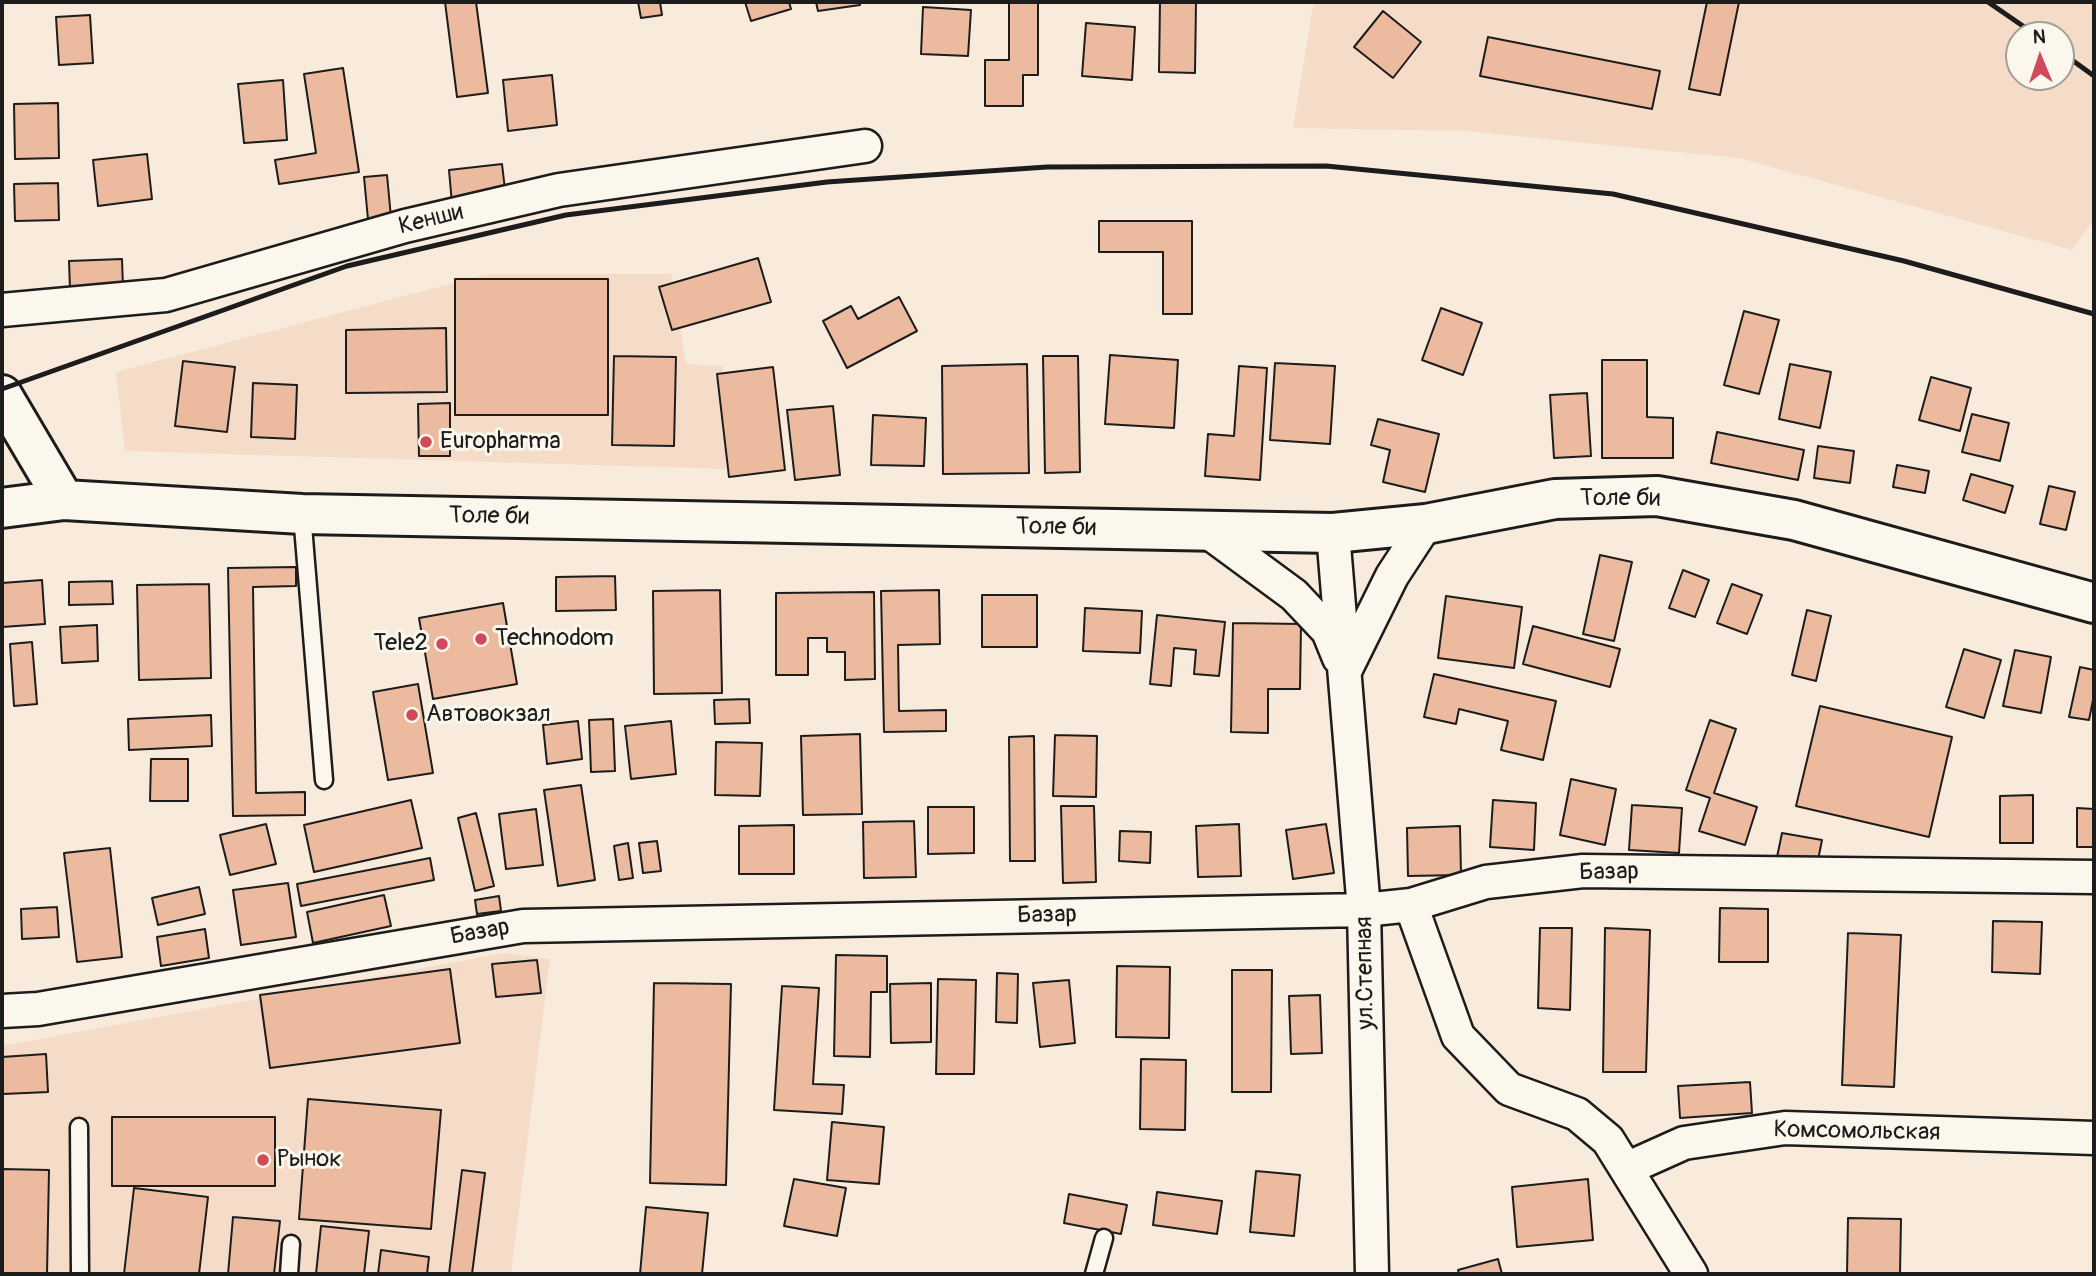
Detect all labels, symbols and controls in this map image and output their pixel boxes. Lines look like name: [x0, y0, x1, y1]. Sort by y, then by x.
north arrow: [2005, 21, 2075, 91]
text: N: [2032, 25, 2046, 49]
street label: Кенши: [396, 198, 466, 242]
place label: Europharma: [440, 428, 561, 456]
marker: Europharma: [418, 434, 434, 450]
street label: Толе би: [1580, 485, 1660, 513]
street label: Толе би: [449, 502, 529, 532]
street label: Толе би: [1016, 513, 1096, 543]
place label: Technodom: [495, 625, 614, 653]
place label: Tele2: [373, 630, 428, 658]
marker: Technodom: [473, 631, 489, 647]
marker: Tele2: [434, 636, 450, 652]
place label: Автовокзал: [426, 701, 551, 729]
marker: Автовокзал: [404, 707, 420, 723]
street label: Базар: [1579, 858, 1639, 888]
street label: Базар: [1017, 901, 1077, 931]
street label: Базар: [448, 914, 512, 952]
street label: ул.Степная: [1351, 916, 1381, 1030]
street label: Комсомольская: [1773, 1116, 1941, 1148]
place label: Рынок: [277, 1146, 342, 1174]
marker: Рынок: [255, 1152, 271, 1168]

